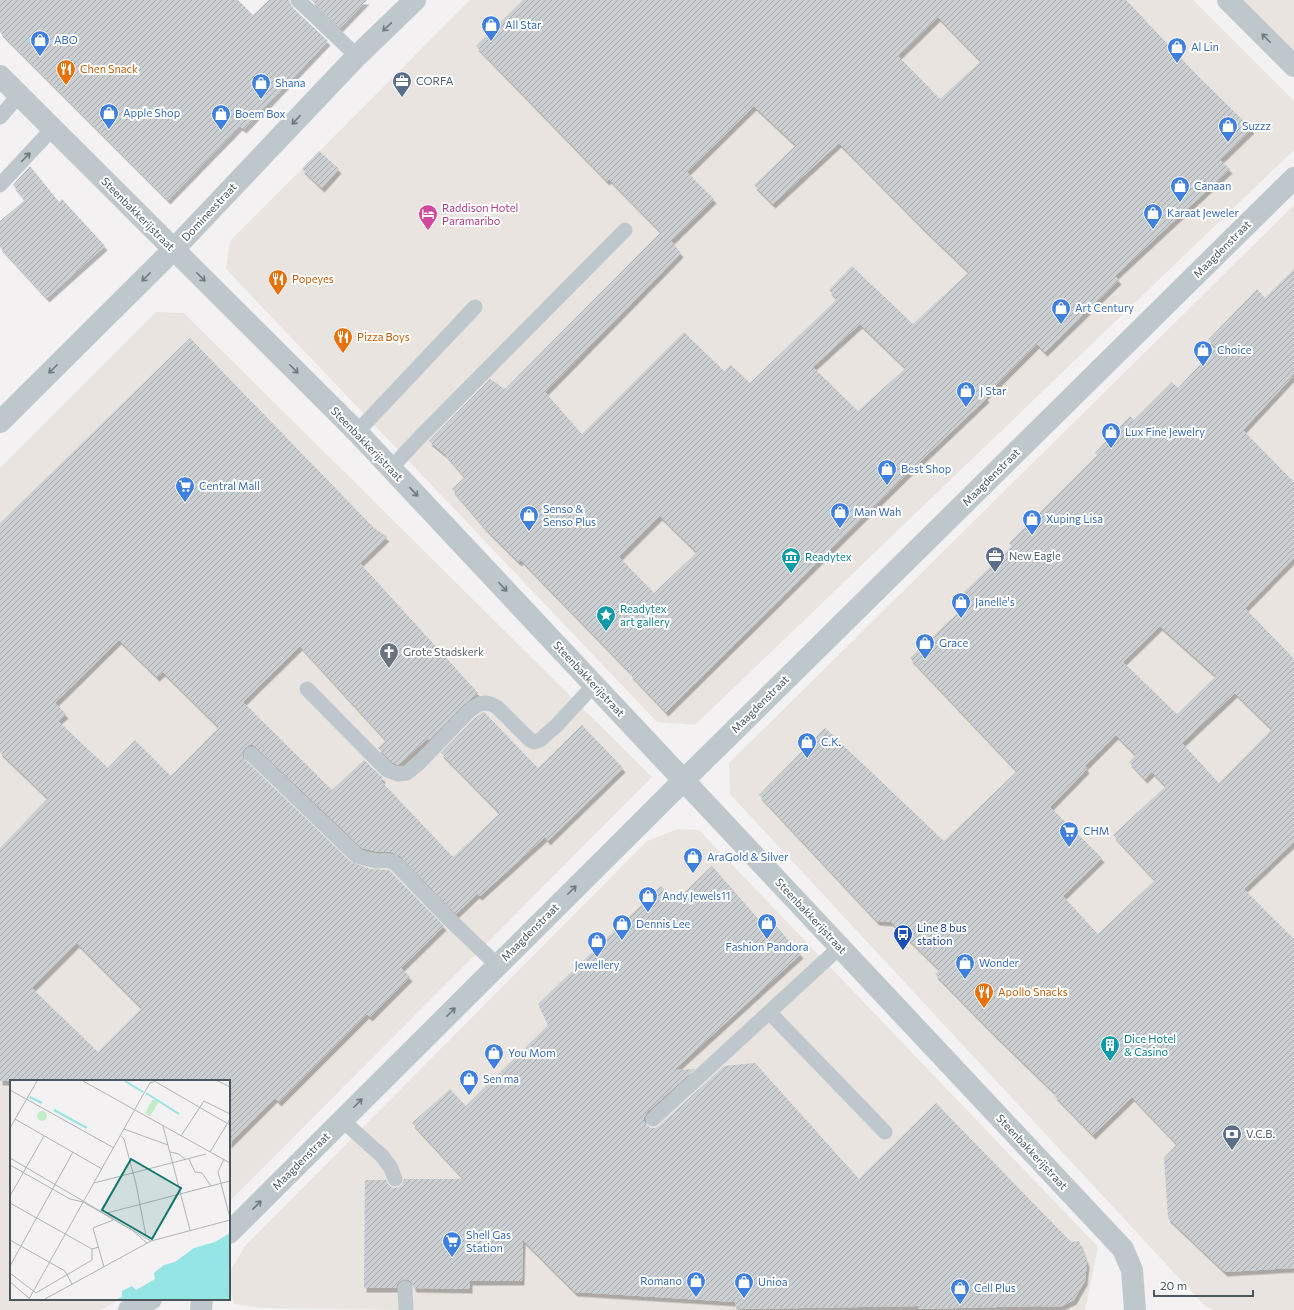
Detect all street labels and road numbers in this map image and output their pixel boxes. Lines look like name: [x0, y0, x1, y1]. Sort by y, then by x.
street label: Steenbakkerijstraat: [99, 174, 178, 253]
street label: Domineestraat: [178, 180, 239, 243]
street label: Maagdenstraat: [1190, 217, 1253, 280]
street label: Steenbakkerijstraat: [329, 404, 406, 484]
street label: Maagdenstraat: [959, 445, 1022, 508]
street label: Steenbakkerijstraat: [551, 638, 628, 719]
street label: Maagdenstraat: [728, 672, 791, 735]
street label: Steenbakkerijstraat: [773, 875, 850, 956]
street label: Maagdenstraat: [498, 900, 561, 963]
street label: Steenbakkerijstraat: [994, 1111, 1071, 1192]
street label: Maagdenstraat: [269, 1129, 332, 1192]

